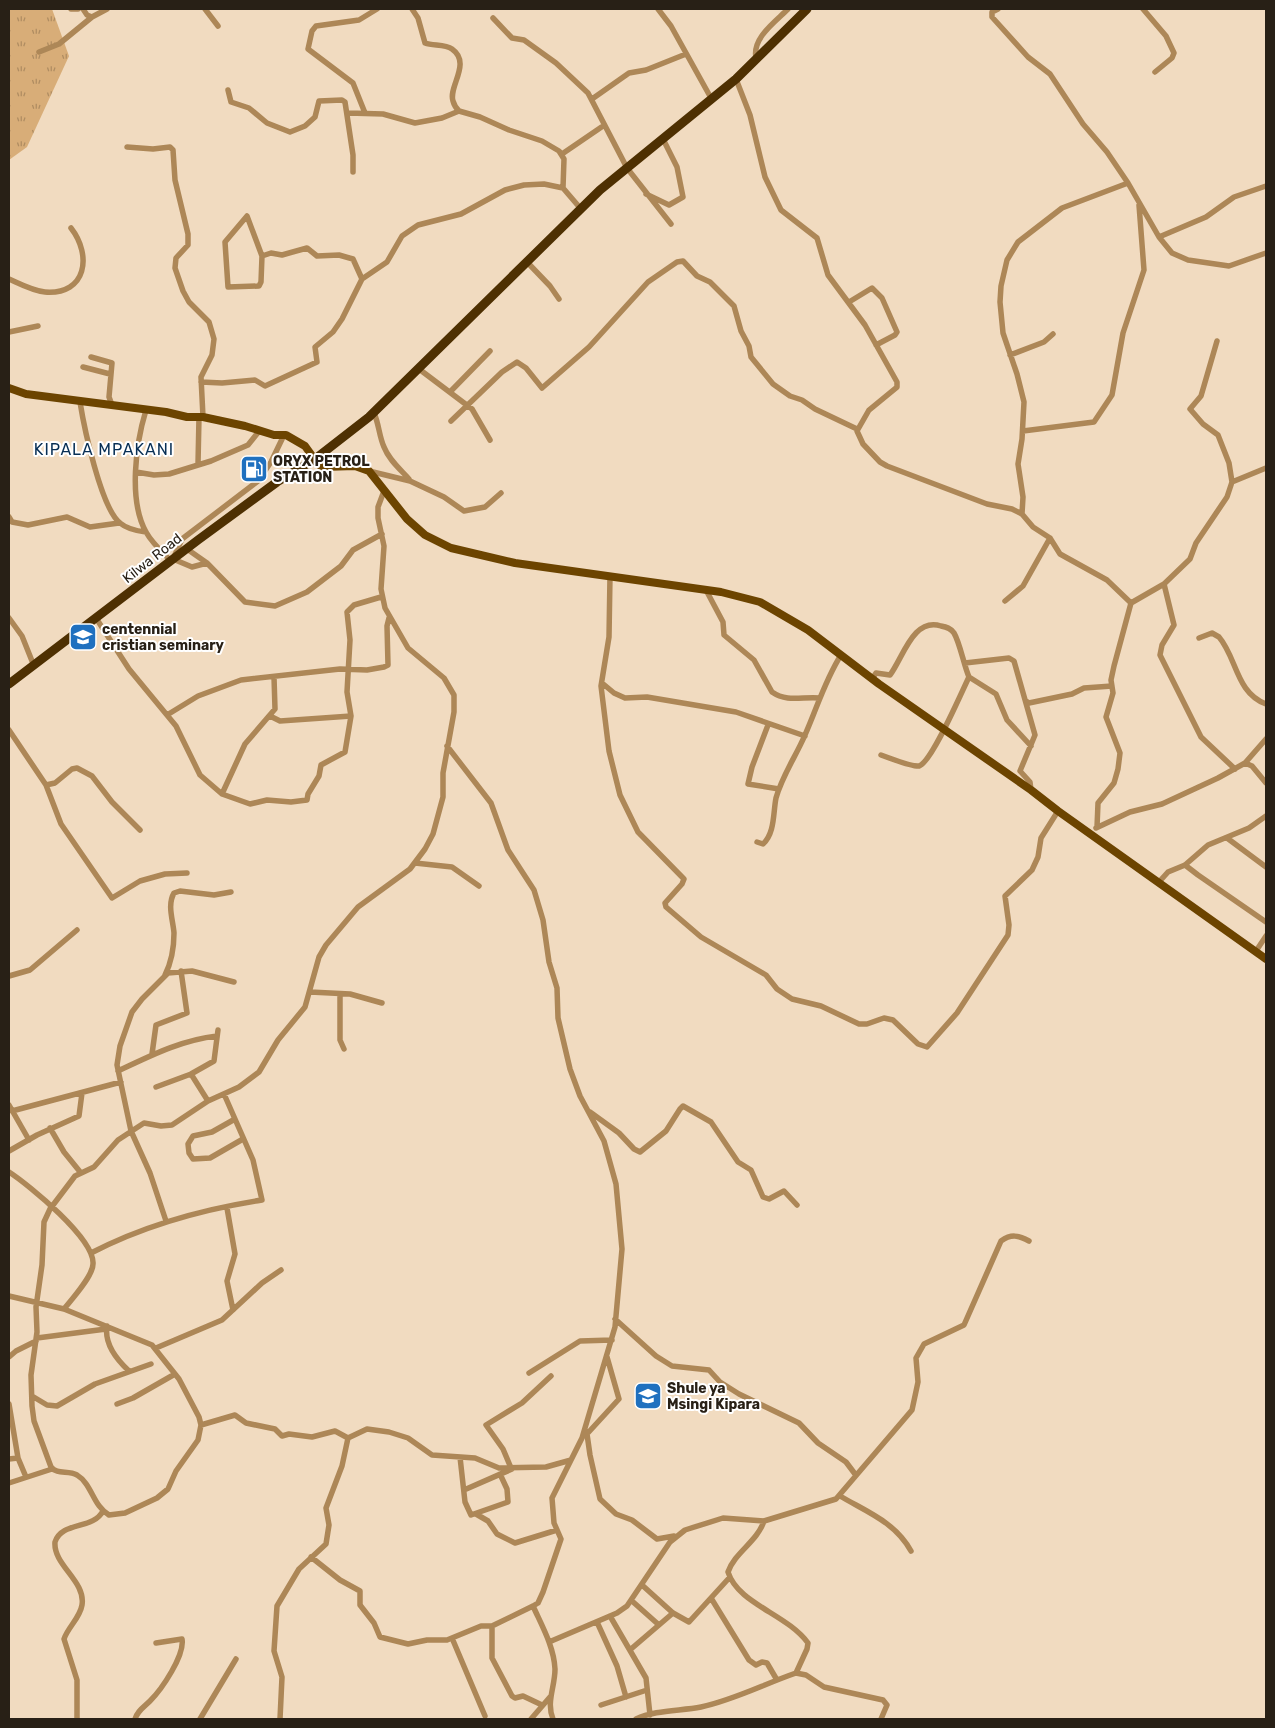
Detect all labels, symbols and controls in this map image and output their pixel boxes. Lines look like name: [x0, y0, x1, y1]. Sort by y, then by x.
district label: KIPALA MPAKANI: [34, 440, 174, 459]
place label: ORYX PETROL STATION: [273, 453, 370, 486]
fuel station icon: ORYX PETROL STATION: [239, 454, 269, 484]
street label: Kilwa Road: [119, 530, 185, 587]
place label: centennial cristian seminary: [102, 621, 225, 654]
school or university icon: centennial cristian seminary: [68, 622, 98, 652]
place label: Shule ya Msingi Kipara: [667, 1380, 760, 1413]
school or university icon: Shule ya Msingi Kipara: [633, 1381, 663, 1411]

